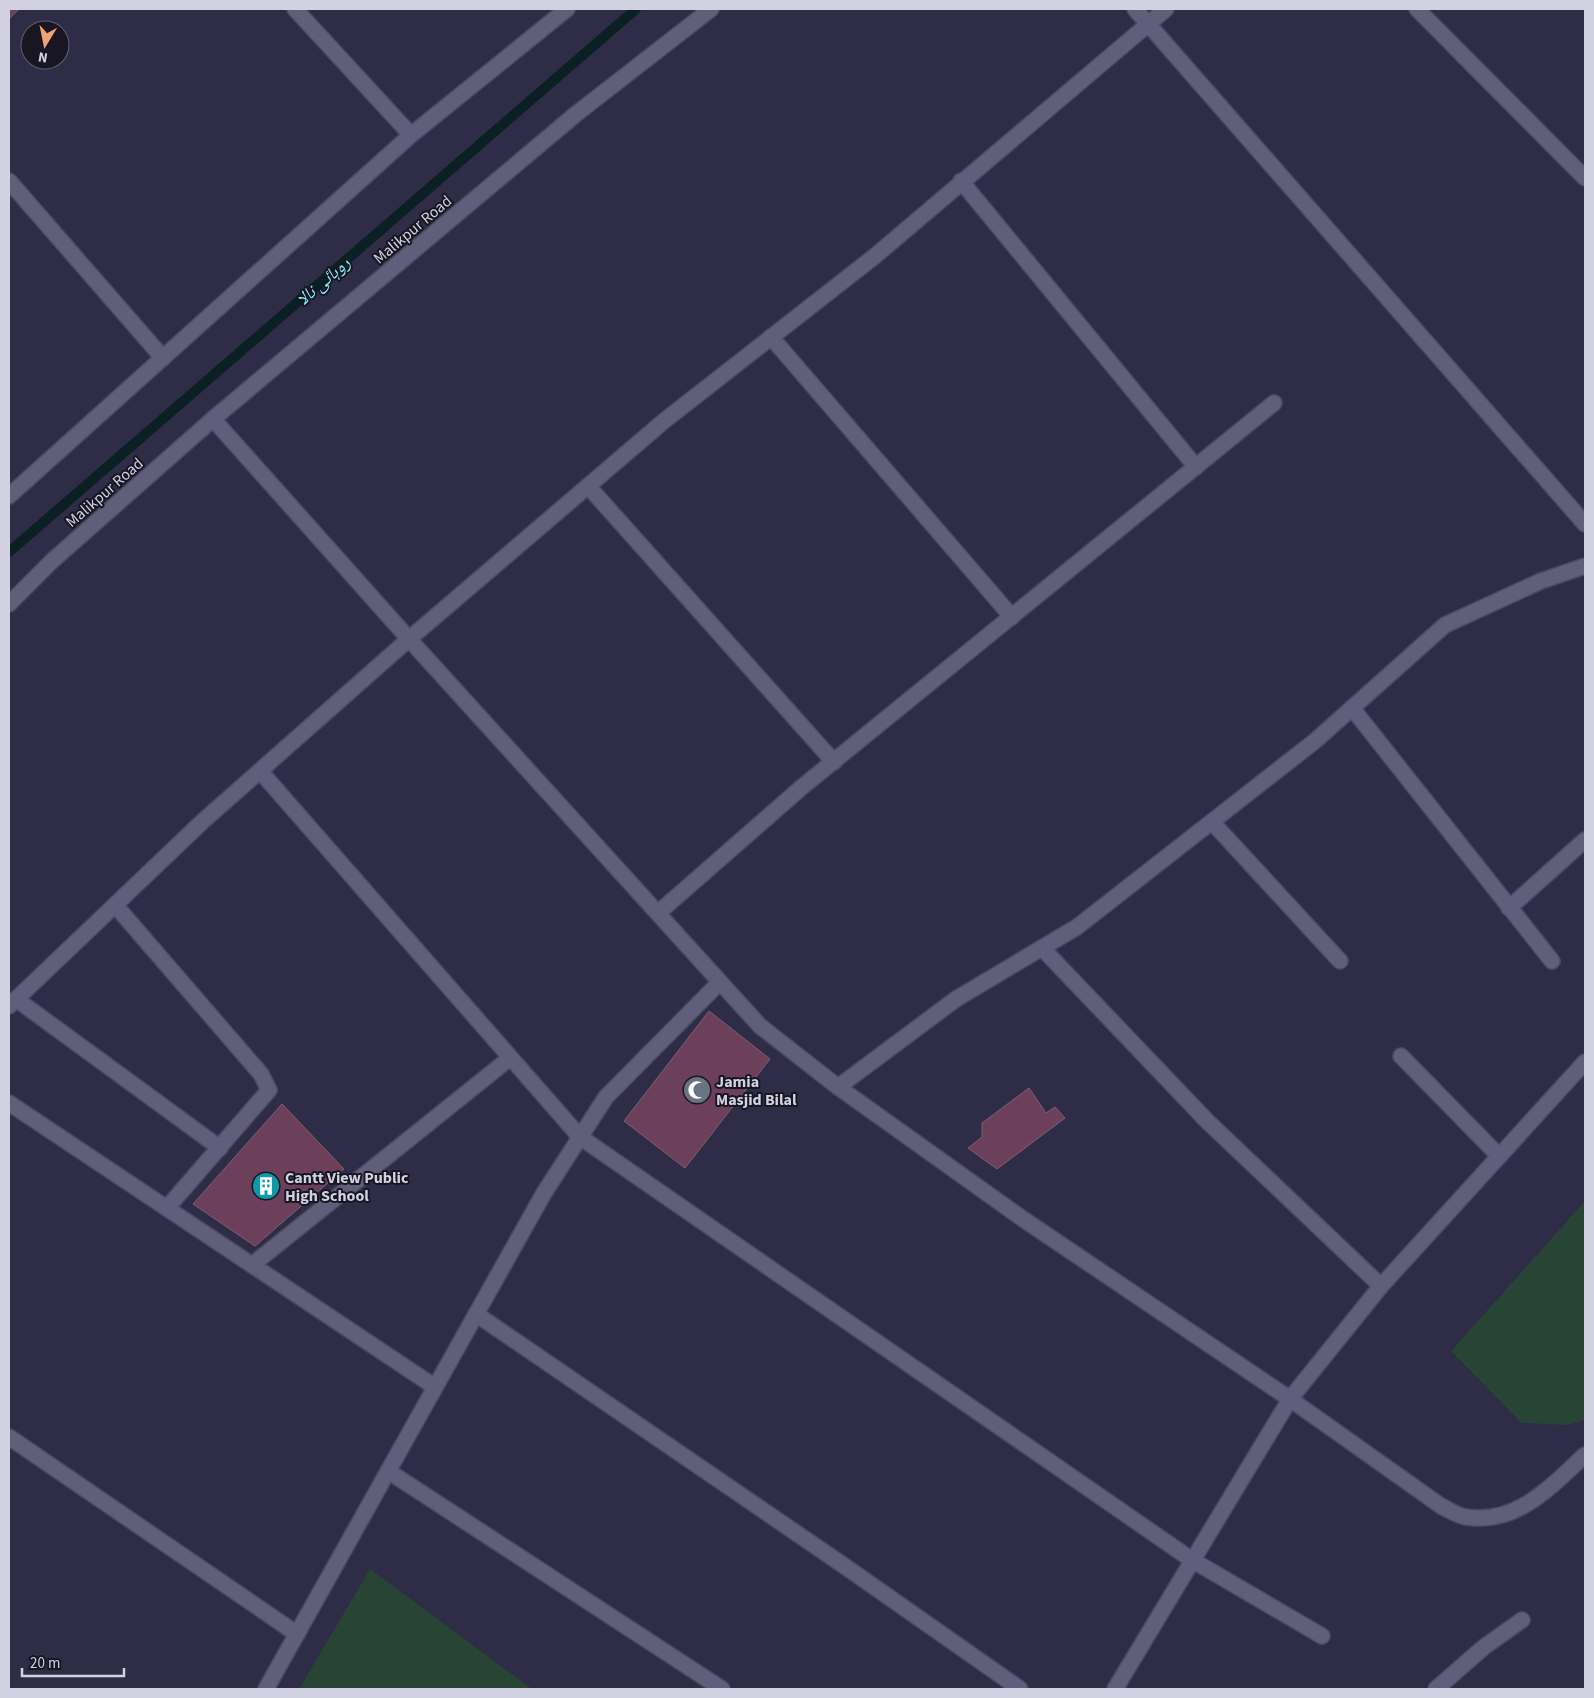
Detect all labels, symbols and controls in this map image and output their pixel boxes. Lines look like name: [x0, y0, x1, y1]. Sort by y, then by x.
north arrow: [20, 20, 70, 70]
text: N: [37, 46, 49, 67]
street label: Malikpur Road: [369, 190, 457, 269]
water label: روہائی نالا: [291, 251, 356, 312]
street label: Malikpur Road: [61, 453, 148, 533]
place label: Jamia Masjid Bilal: [716, 1071, 797, 1111]
mosque icon: Jamia Masjid Bilal: [682, 1075, 712, 1105]
place label: Cantt View Public High School: [285, 1167, 409, 1207]
building icon: Cantt View Public High School: [251, 1171, 281, 1201]
scale bar: [22, 1646, 125, 1678]
text: 20 m: [30, 1653, 60, 1674]

